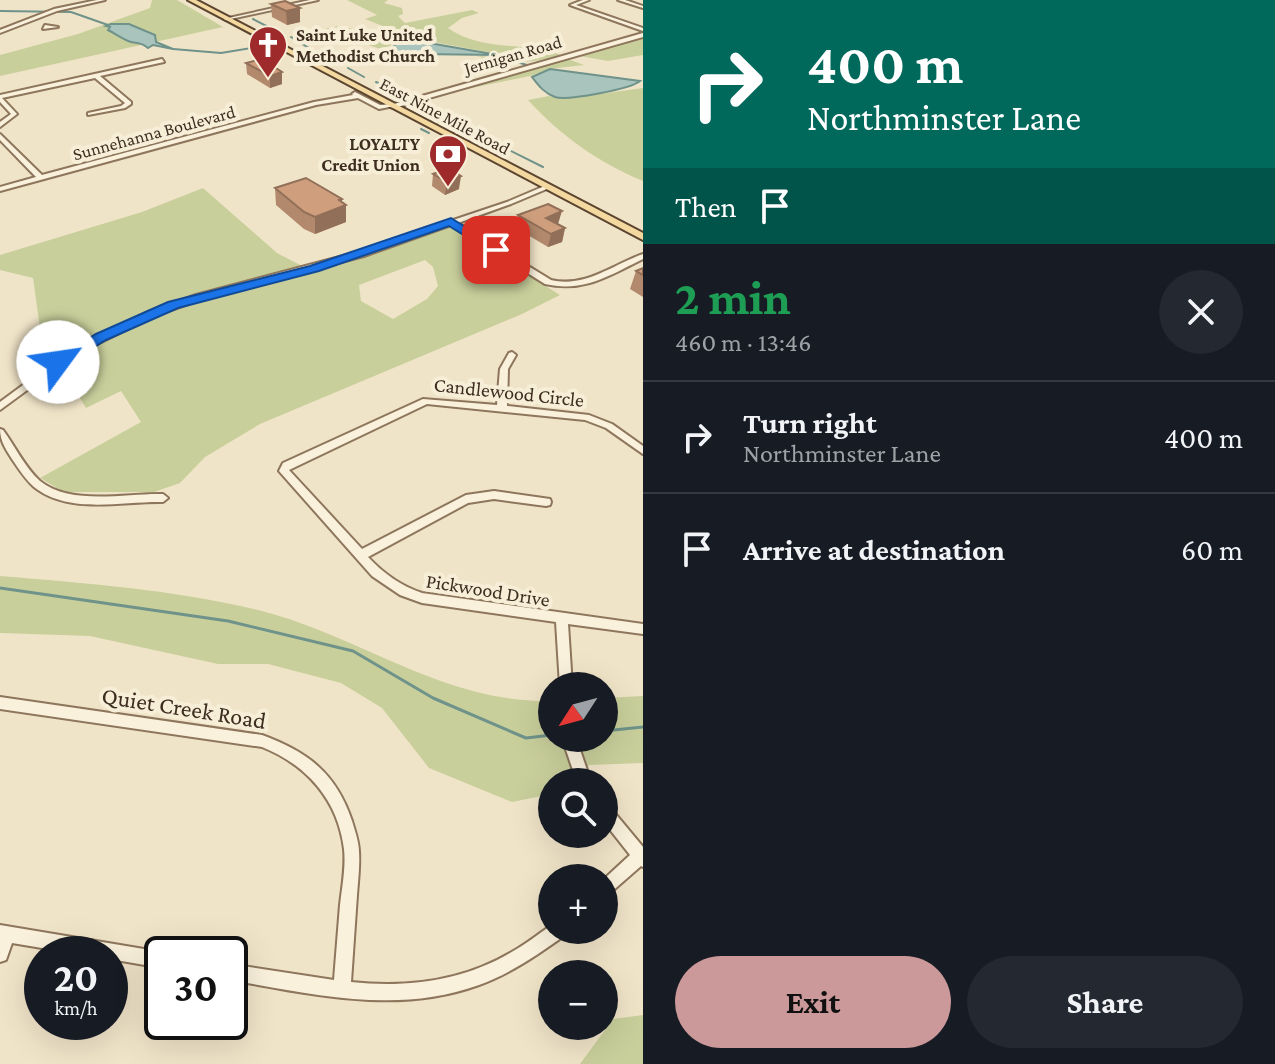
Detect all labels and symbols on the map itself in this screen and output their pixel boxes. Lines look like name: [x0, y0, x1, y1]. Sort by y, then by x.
church icon: Saint Luke United Methodist Church: [247, 24, 289, 79]
place label: Saint Luke United Methodist Church: [296, 25, 436, 66]
street label: Jernigan Road: [460, 31, 565, 79]
street label: East Nine Mile Road: [377, 73, 514, 159]
street label: Sunnehanna Boulevard: [71, 102, 238, 164]
bank icon: LOYALTY Credit Union: [427, 133, 469, 188]
place label: LOYALTY Credit Union: [321, 134, 421, 175]
pin: [462, 216, 530, 284]
position arrow: [16, 320, 100, 404]
street label: Candlewood Circle: [433, 373, 585, 411]
street label: Pickwood Drive: [425, 569, 552, 611]
north arrow: [538, 672, 618, 752]
street label: Quiet Creek Road: [100, 681, 269, 734]
speed limit sign: 30: [144, 936, 248, 1040]

